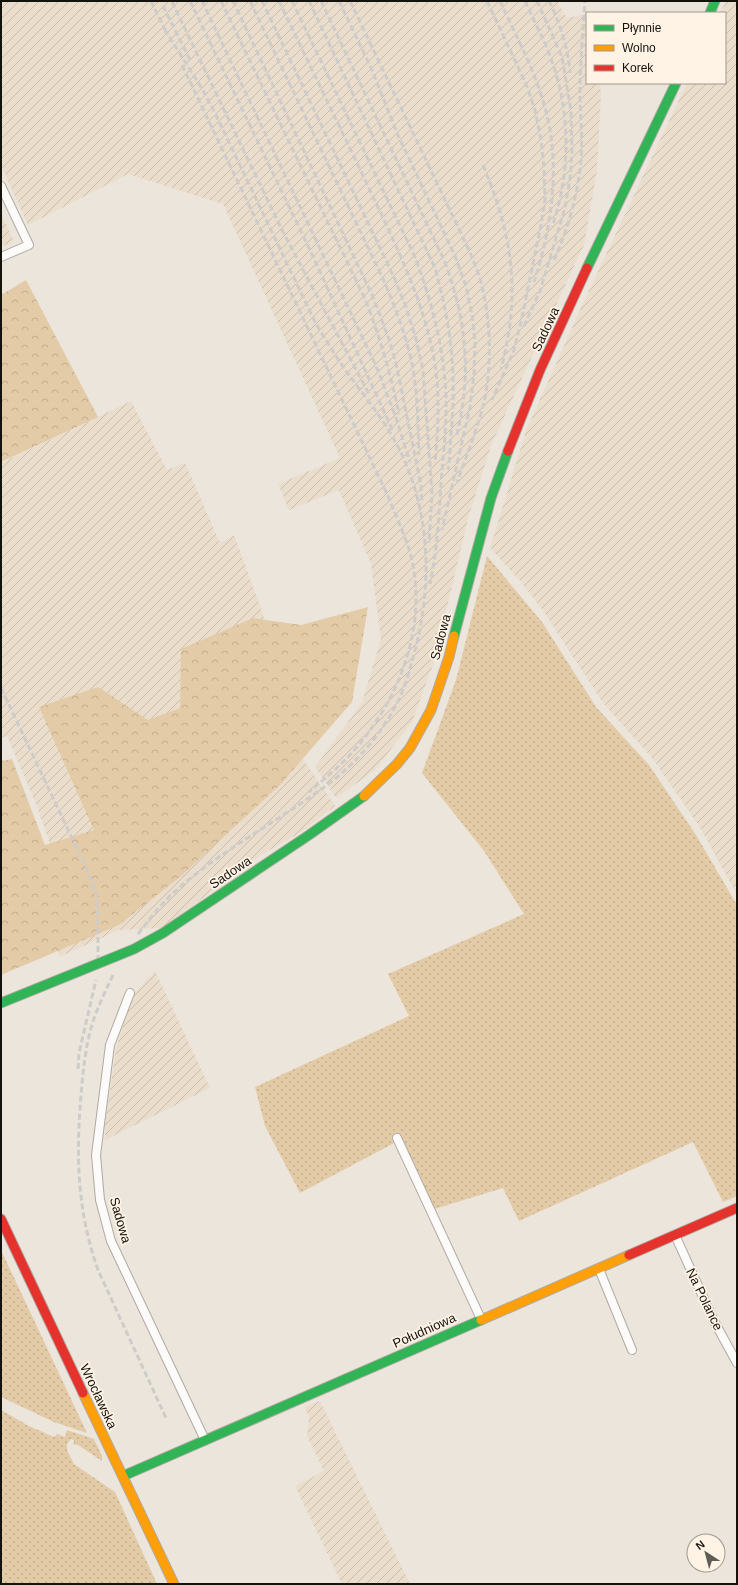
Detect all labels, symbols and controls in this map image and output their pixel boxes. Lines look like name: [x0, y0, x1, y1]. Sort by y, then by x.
legend: [586, 12, 726, 84]
text: Płynnie: [622, 21, 662, 35]
text: Wolno: [622, 41, 656, 55]
text: Korek: [622, 61, 654, 75]
street label: Sadowa: [529, 304, 563, 354]
street label: Sadowa: [427, 612, 454, 662]
street label: Sadowa: [207, 853, 255, 892]
street label: Sadowa: [107, 1195, 134, 1246]
street label: Na Polance: [683, 1266, 726, 1333]
street label: Południowa: [390, 1310, 459, 1351]
street label: Wrocławska: [77, 1361, 120, 1432]
north arrow: [686, 1533, 726, 1573]
text: N: [693, 1538, 707, 1552]

